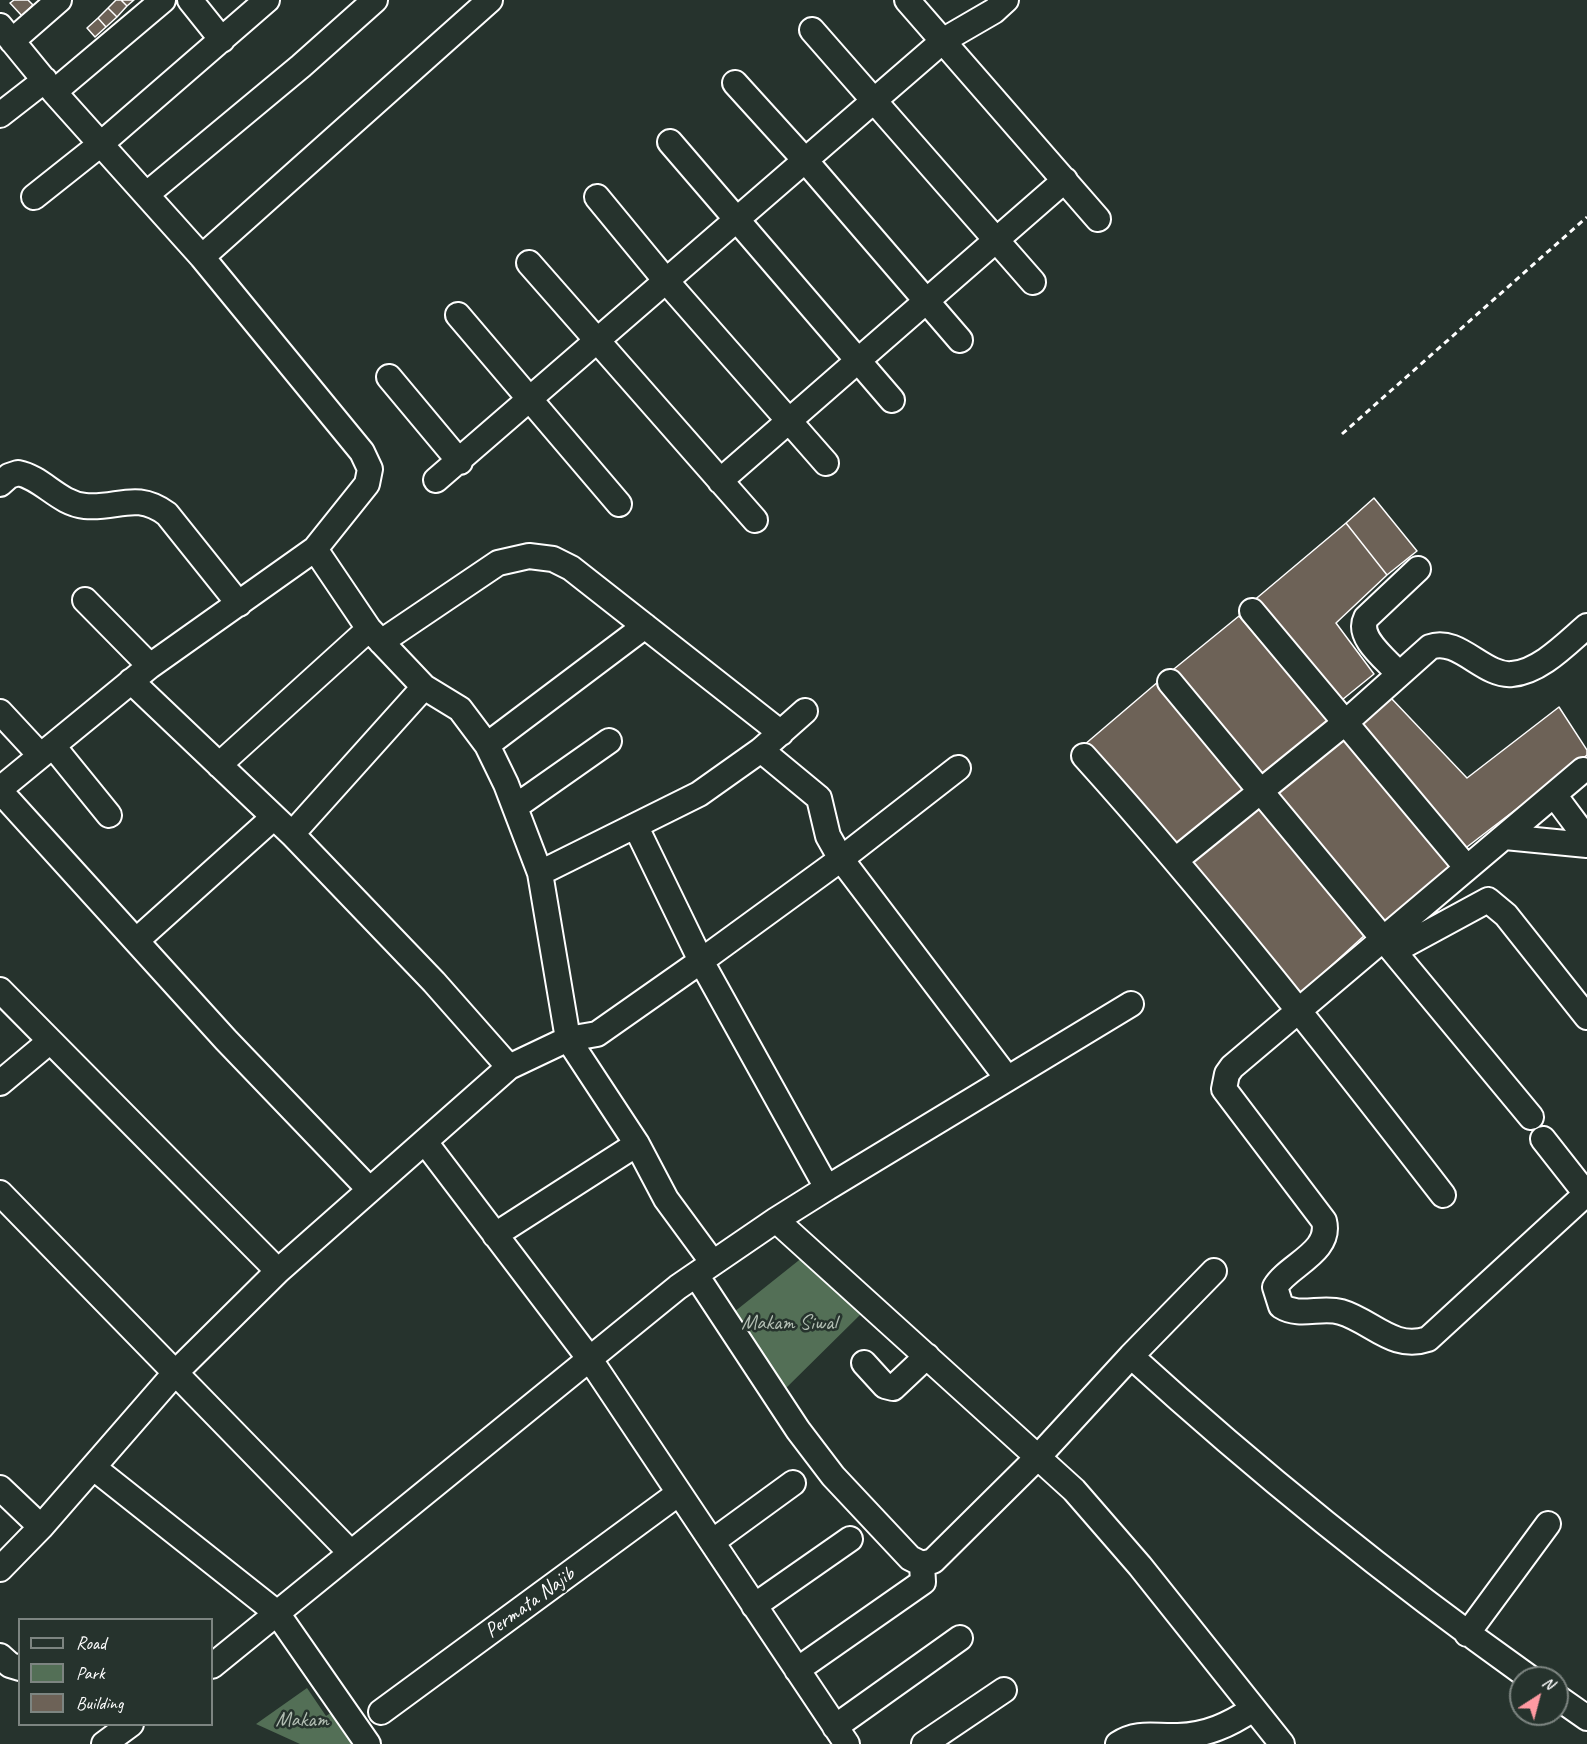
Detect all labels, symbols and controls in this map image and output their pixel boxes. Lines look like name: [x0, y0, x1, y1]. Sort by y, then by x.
park label: Makam Siwal: [741, 1310, 837, 1336]
street label: Permata Najib: [480, 1562, 580, 1644]
legend: [18, 1618, 213, 1726]
text: Road: [76, 1632, 106, 1654]
text: Park: [76, 1662, 105, 1684]
north arrow: [1509, 1666, 1569, 1726]
text: N: [1539, 1672, 1558, 1694]
text: Building: [76, 1692, 123, 1714]
park label: Makam: [275, 1707, 329, 1733]

